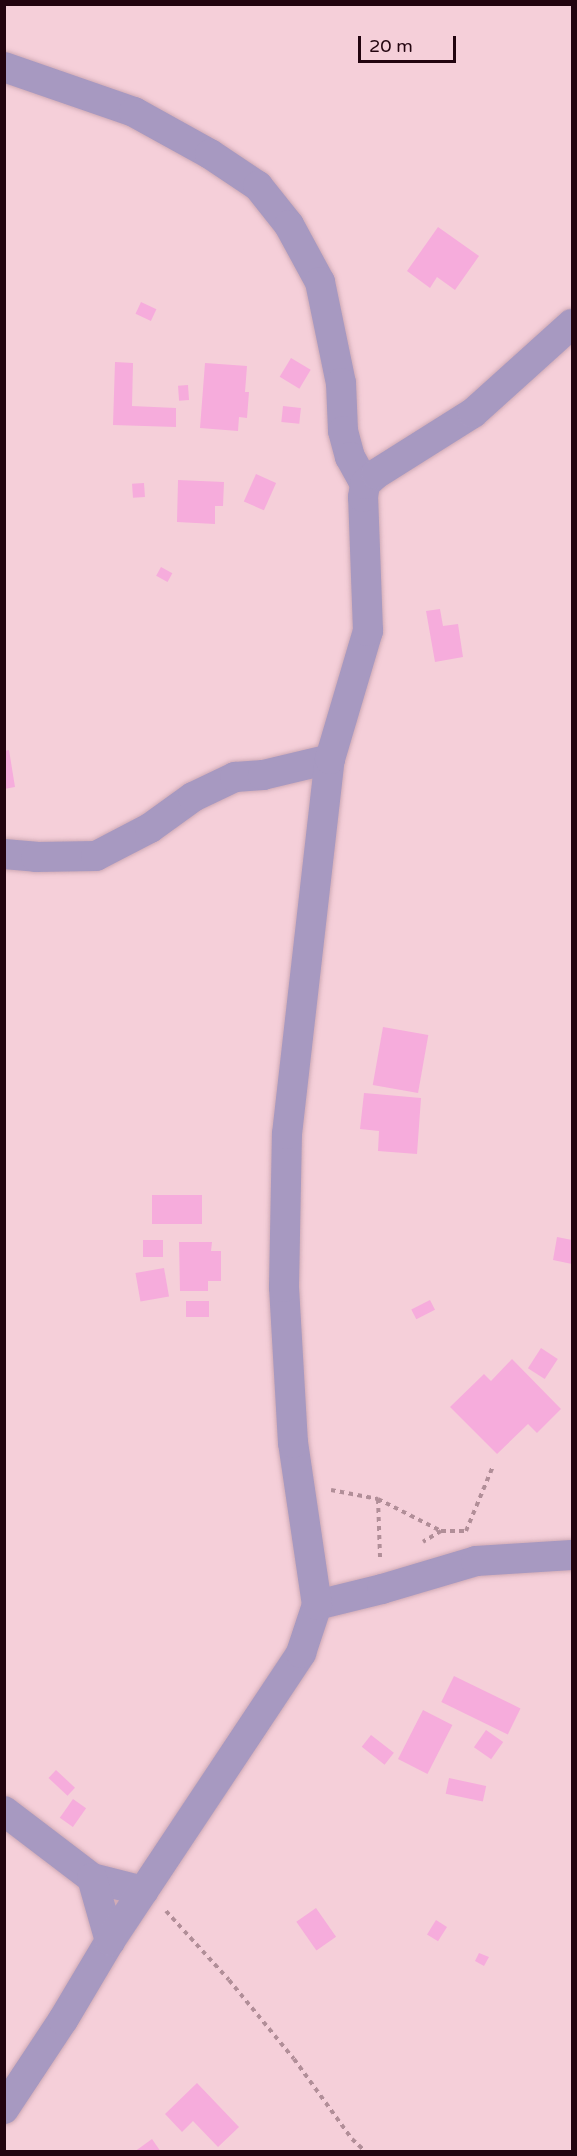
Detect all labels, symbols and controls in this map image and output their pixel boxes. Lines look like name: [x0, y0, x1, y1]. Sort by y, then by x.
scale bar: [361, 24, 458, 62]
text: 20 m: [369, 35, 413, 57]

